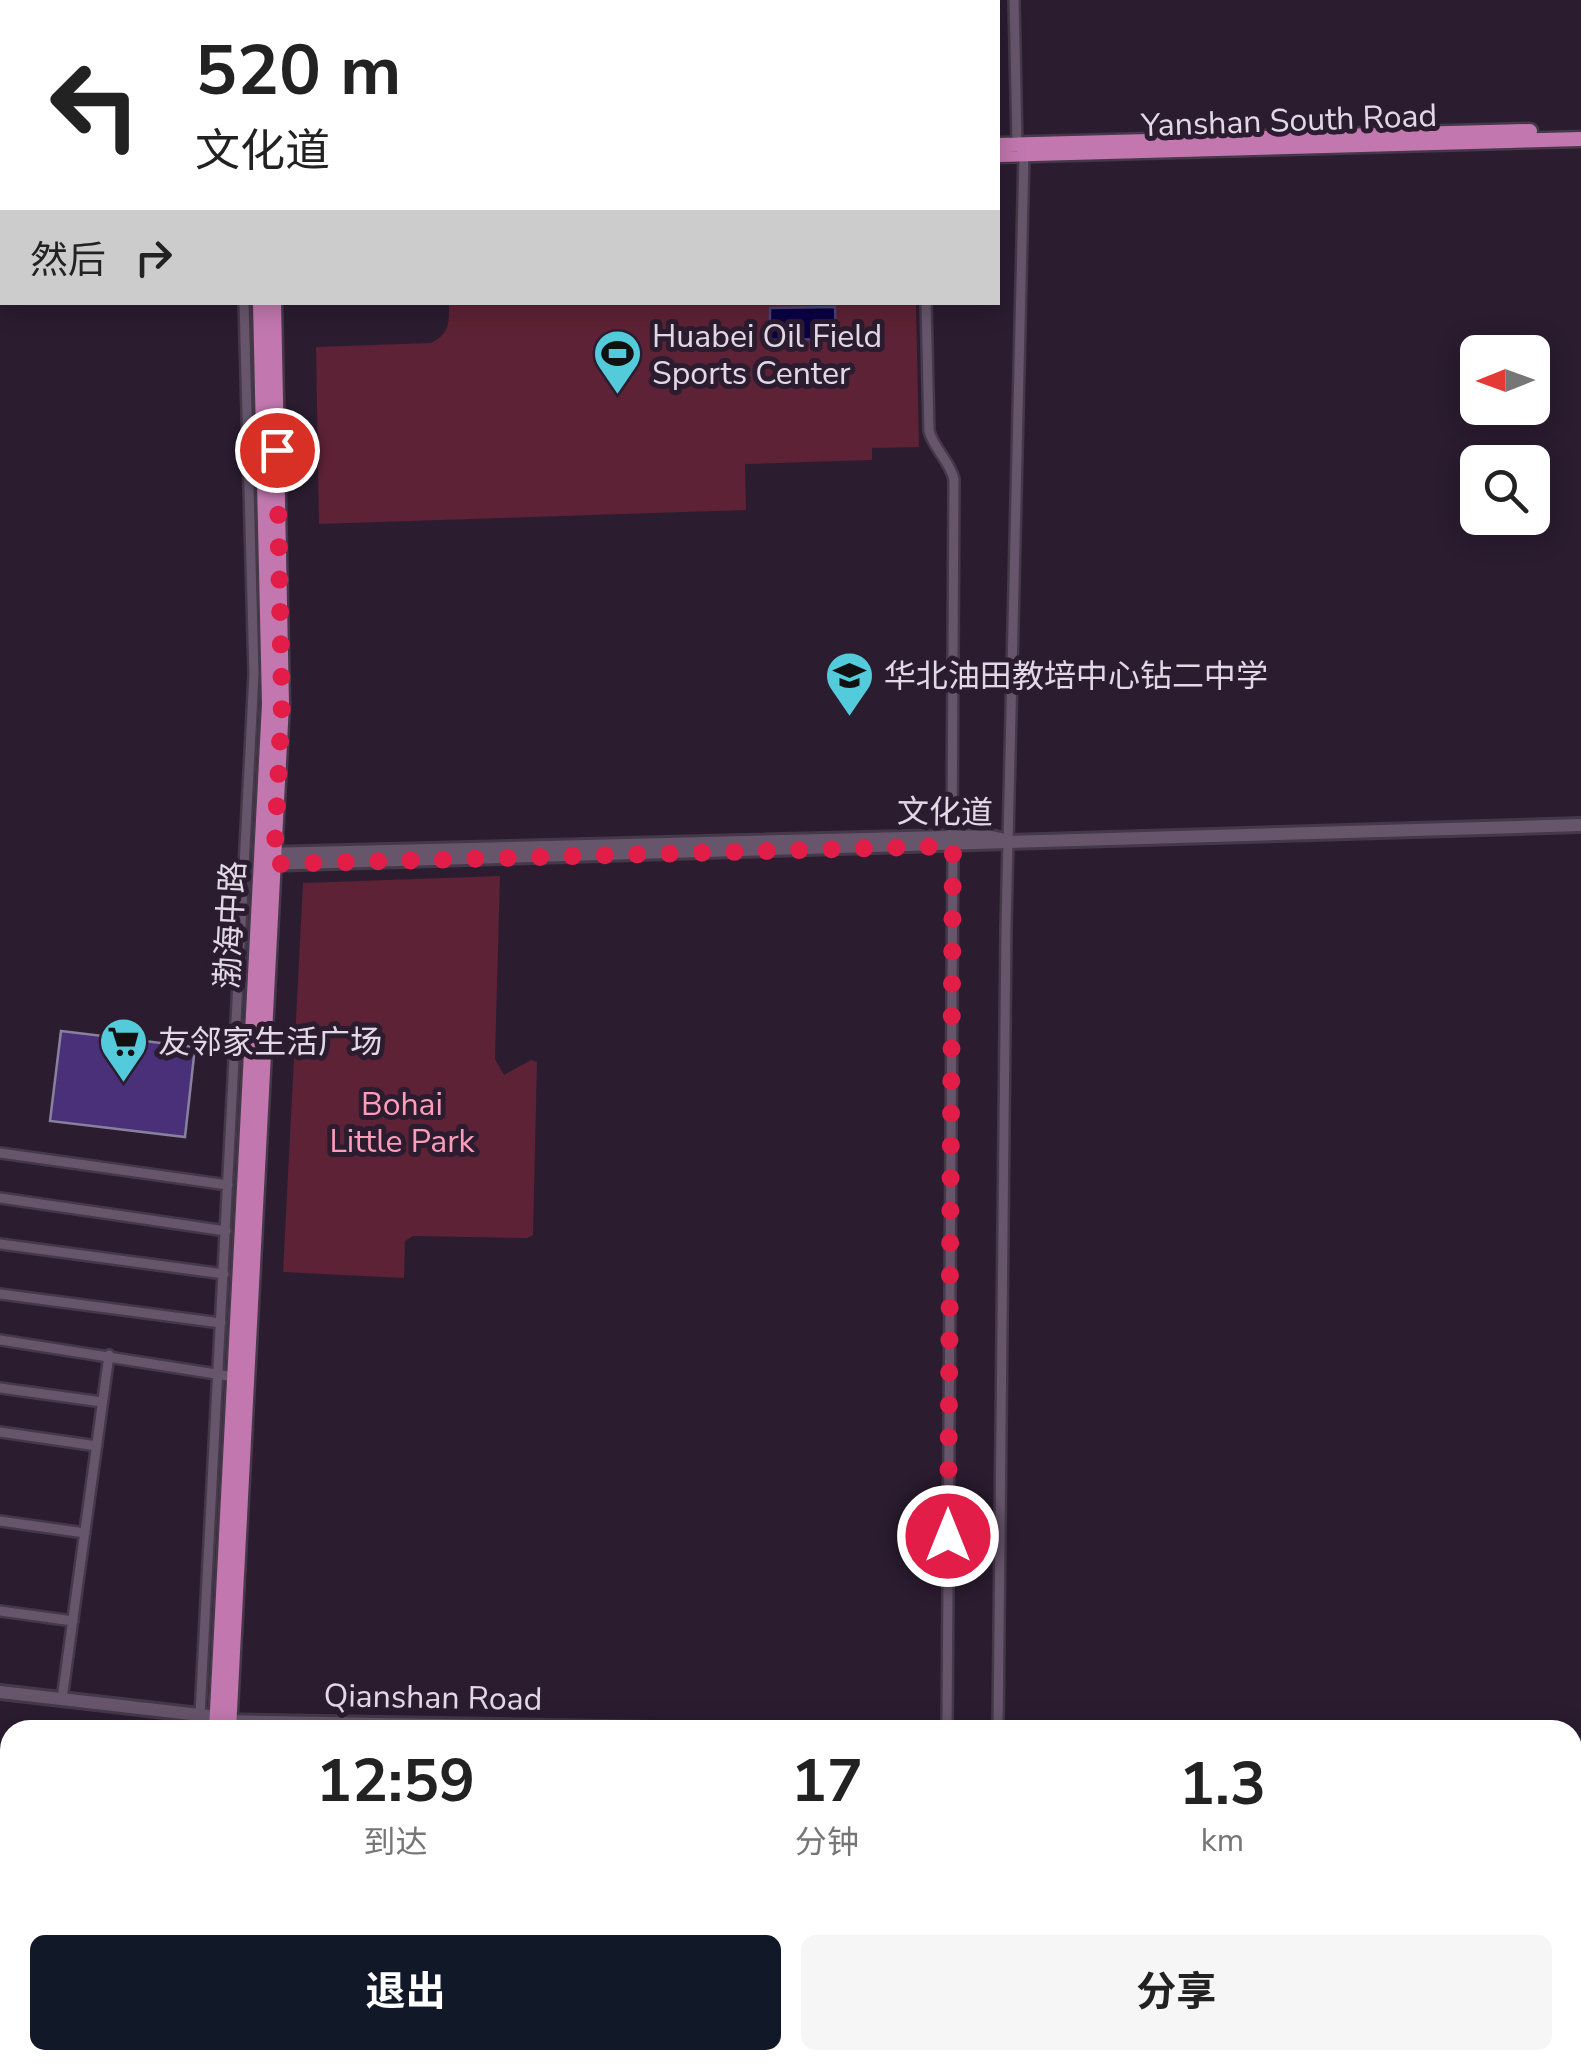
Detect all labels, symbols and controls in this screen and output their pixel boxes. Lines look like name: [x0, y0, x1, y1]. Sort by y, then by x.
text: 520 m: [195, 23, 401, 119]
icon: left: [30, 40, 160, 170]
street label: Yanshan South Road: [1139, 94, 1438, 147]
text: 文化道: [195, 121, 330, 182]
icon: right: [126, 230, 181, 285]
text: 然后: [30, 235, 106, 286]
place label: Huabei Oil Field Sports Center: [652, 315, 882, 395]
sports icon: Huabei Oil Field Sports Center: [591, 328, 643, 396]
north arrow: [1460, 335, 1550, 425]
map controls: [1460, 335, 1550, 535]
pin: [235, 408, 320, 493]
icon: arrive: [250, 423, 305, 478]
button: search: [1460, 445, 1550, 535]
school or university icon: 华北油田教培中心钻二中学: [823, 650, 875, 718]
place label: 华北油田教培中心钻二中学: [884, 655, 1268, 698]
street label: 文化道: [897, 790, 993, 835]
street label: 渤海中路: [206, 860, 255, 990]
supermarket icon: 友邻家生活广场: [97, 1016, 149, 1084]
place label: 友邻家生活广场: [158, 1021, 382, 1064]
park label: Bohai Little Park: [329, 1083, 476, 1163]
position arrow: [896, 1484, 1000, 1588]
street label: Qianshan Road: [323, 1674, 543, 1721]
text: 12:59: [316, 1740, 475, 1822]
text: 17: [791, 1740, 863, 1822]
text: 1.3: [1179, 1743, 1266, 1825]
text: km: [1201, 1819, 1244, 1862]
text: 到达: [363, 1821, 428, 1864]
text: 分钟: [795, 1821, 859, 1864]
button: 退出: [30, 1935, 781, 2050]
button: 分享: [801, 1935, 1552, 2050]

